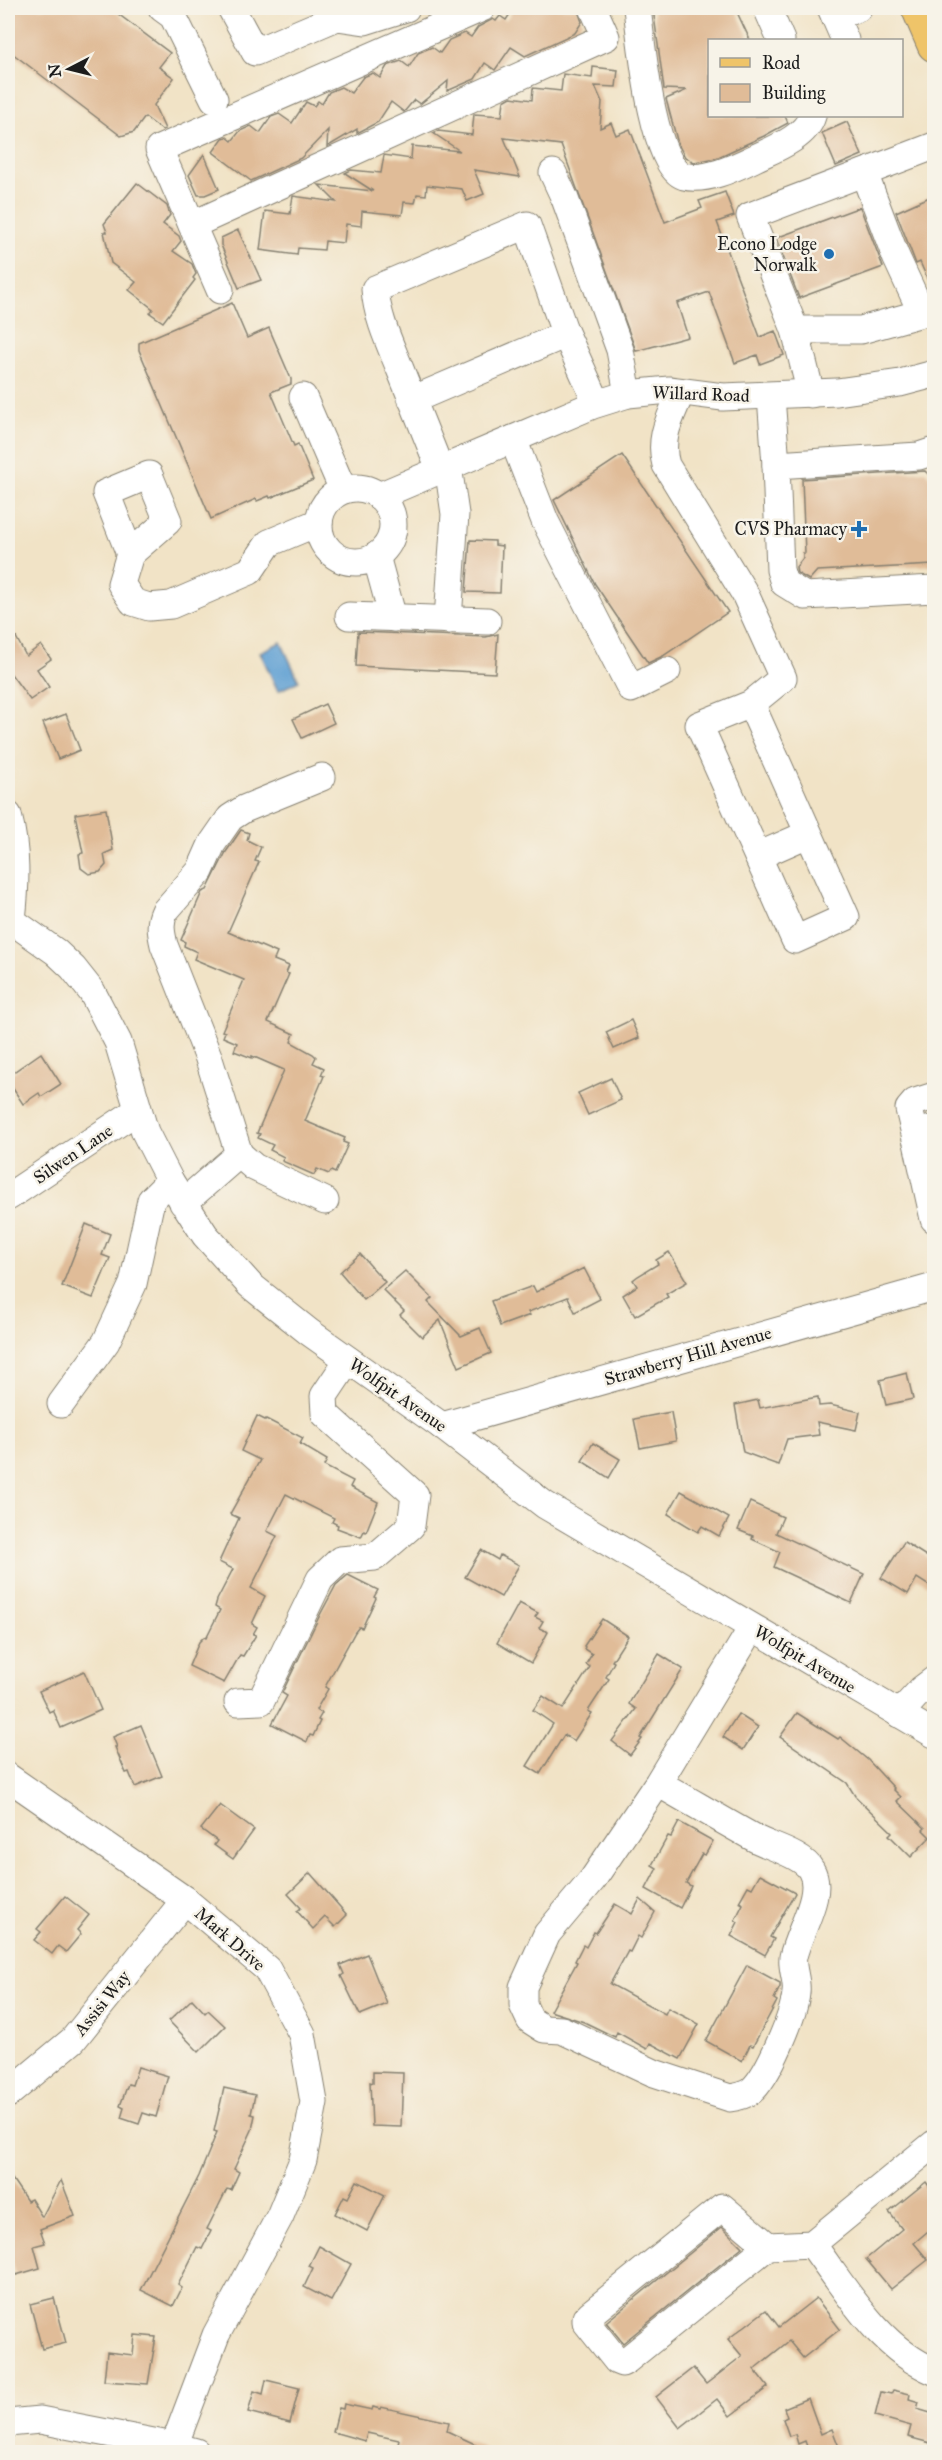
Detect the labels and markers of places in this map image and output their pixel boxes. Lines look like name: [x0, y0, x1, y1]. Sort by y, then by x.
place label: Econo Lodge Norwalk: [717, 233, 818, 276]
marker: Econo Lodge Norwalk: [822, 247, 836, 261]
place label: CVS Pharmacy: [735, 518, 848, 540]
marker: CVS Pharmacy: [852, 522, 866, 536]

